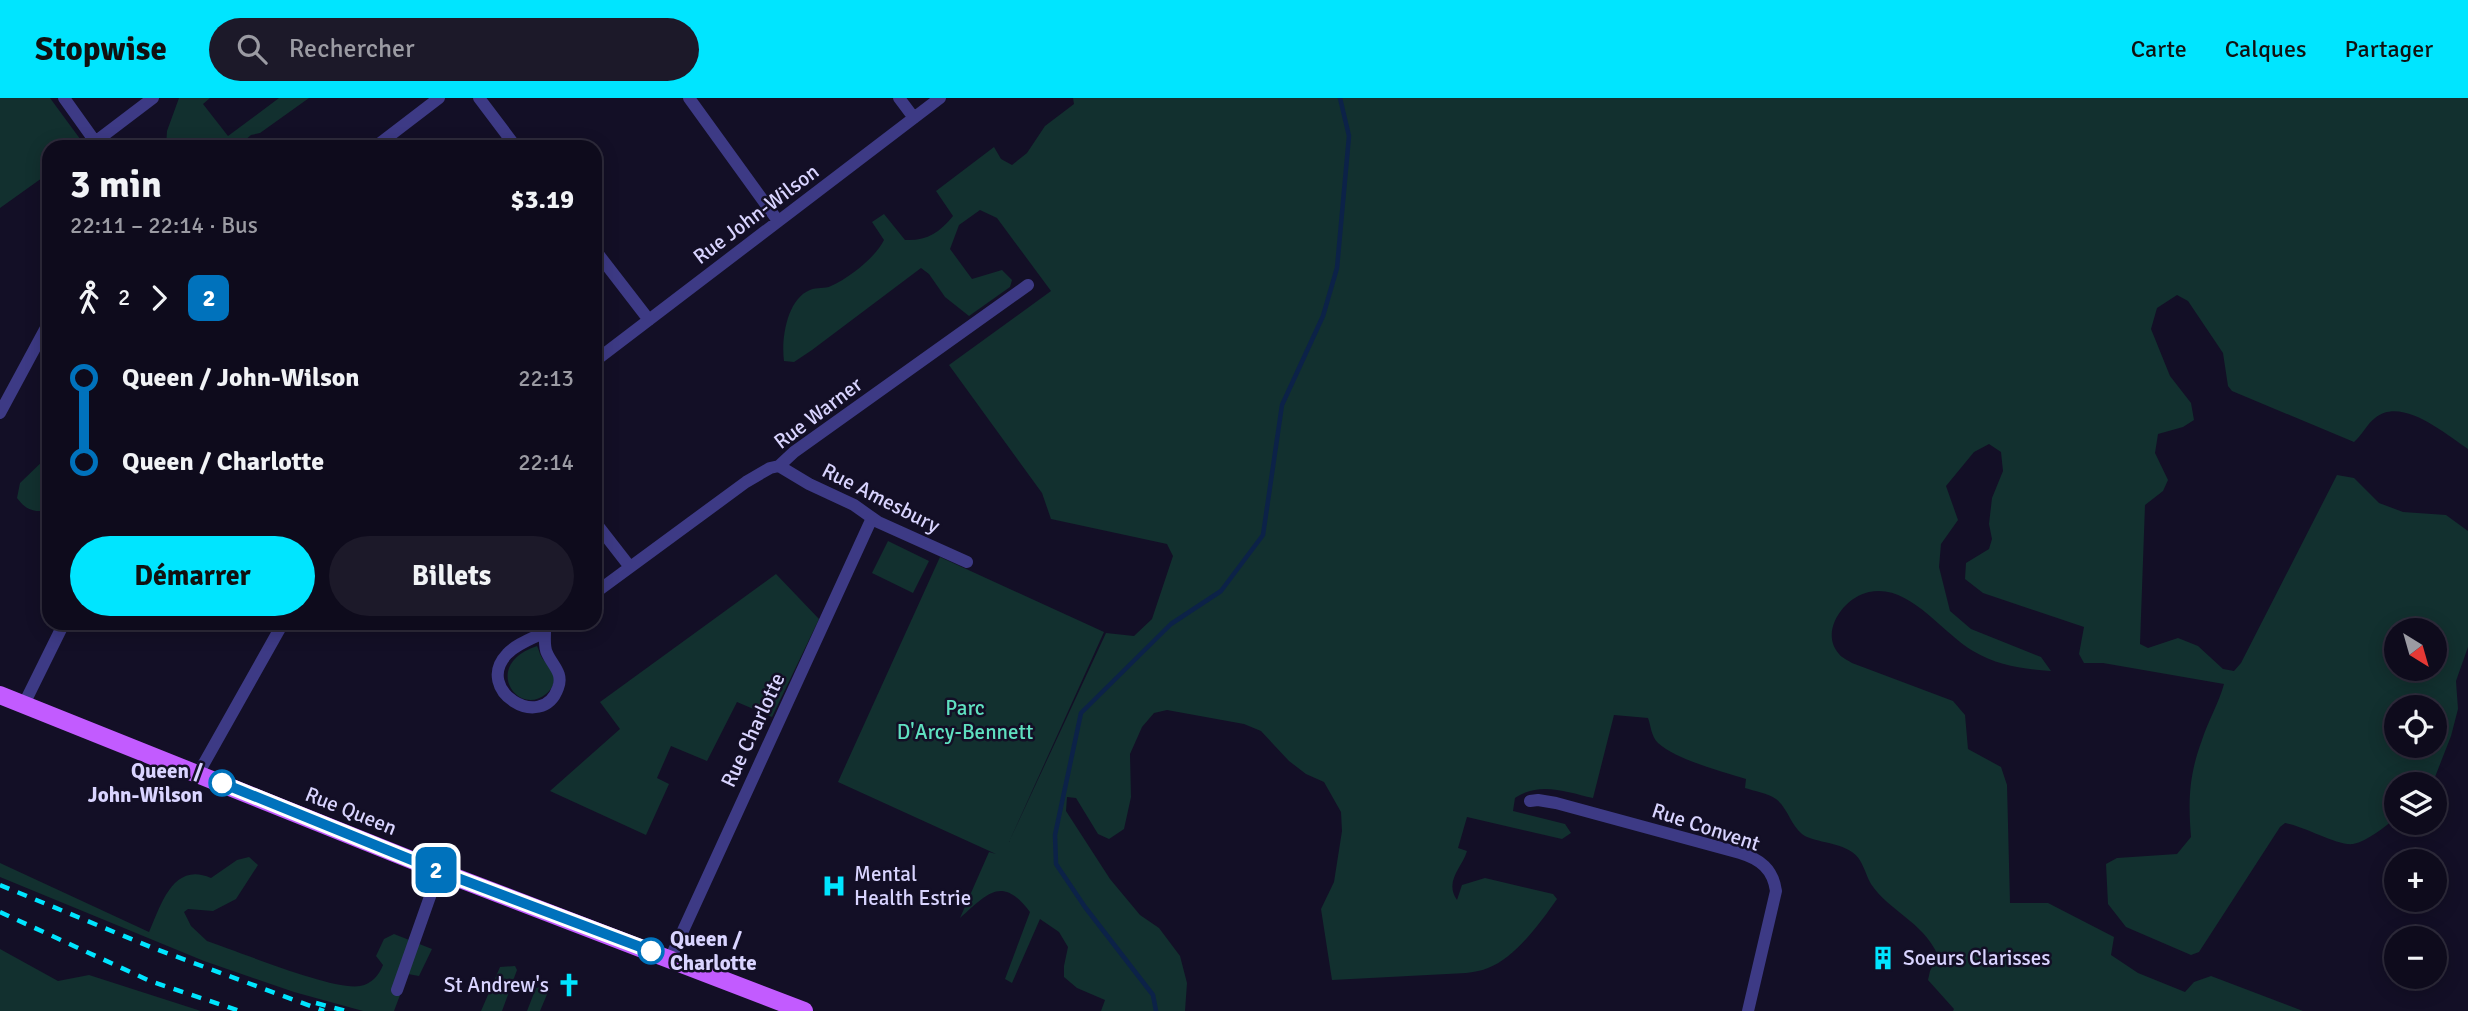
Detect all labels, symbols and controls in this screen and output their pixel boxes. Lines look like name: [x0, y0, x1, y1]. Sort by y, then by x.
search box: [209, 18, 699, 81]
text: Stopwise: [35, 29, 167, 70]
icon: search: [233, 30, 271, 68]
text: Rechercher: [289, 33, 415, 65]
text: Carte: [2131, 34, 2187, 64]
text: Calques: [2225, 34, 2306, 64]
text: Partager: [2344, 34, 2433, 64]
street label: Rue John-Wilson: [688, 158, 824, 270]
text: 3 min: [70, 161, 162, 208]
text: $3.19: [510, 184, 574, 216]
text: 22:11 – 22:14 · Bus: [70, 211, 258, 240]
icon: walk: [70, 279, 108, 317]
icon: forward: [140, 279, 178, 317]
text: 2: [118, 283, 130, 312]
text: 2: [202, 283, 215, 313]
text: Queen / John-Wilson: [122, 362, 359, 394]
text: 22:13: [518, 364, 574, 393]
street label: Rue Warner: [769, 371, 868, 455]
text: Queen / Charlotte: [122, 446, 324, 478]
text: 22:14: [518, 448, 574, 477]
street label: Rue Amesbury: [818, 457, 944, 539]
button: Démarrer: [70, 536, 315, 616]
button: Billets: [329, 536, 574, 616]
north arrow: [2384, 618, 2446, 681]
map controls: [2384, 618, 2447, 989]
street label: Rue Charlotte: [715, 669, 791, 791]
park label: Parc D'Arcy-Bennett: [897, 695, 1033, 745]
button: locate: [2384, 695, 2447, 758]
place label: Queen / John-Wilson: [88, 758, 204, 808]
marker: Queen / John-Wilson: [209, 770, 235, 796]
button: layers: [2384, 772, 2447, 835]
street label: Rue Queen: [301, 781, 401, 841]
street label: Rue Convent: [1649, 797, 1763, 857]
line badge: 2: [413, 847, 459, 893]
button: +: [2384, 849, 2447, 912]
text: 2: [430, 855, 442, 885]
place label: Mental Health Estrie: [854, 861, 971, 911]
hospital icon: Mental Health Estrie: [820, 872, 848, 900]
place label: Queen / Charlotte: [670, 926, 757, 976]
button: −: [2384, 926, 2447, 989]
marker: Queen / Charlotte: [638, 938, 664, 964]
building icon: Soeurs Clarisses: [1869, 944, 1897, 972]
place label: Soeurs Clarisses: [1903, 945, 2051, 971]
church icon: St Andrew's: [555, 971, 583, 999]
place label: St Andrew's: [444, 972, 549, 998]

